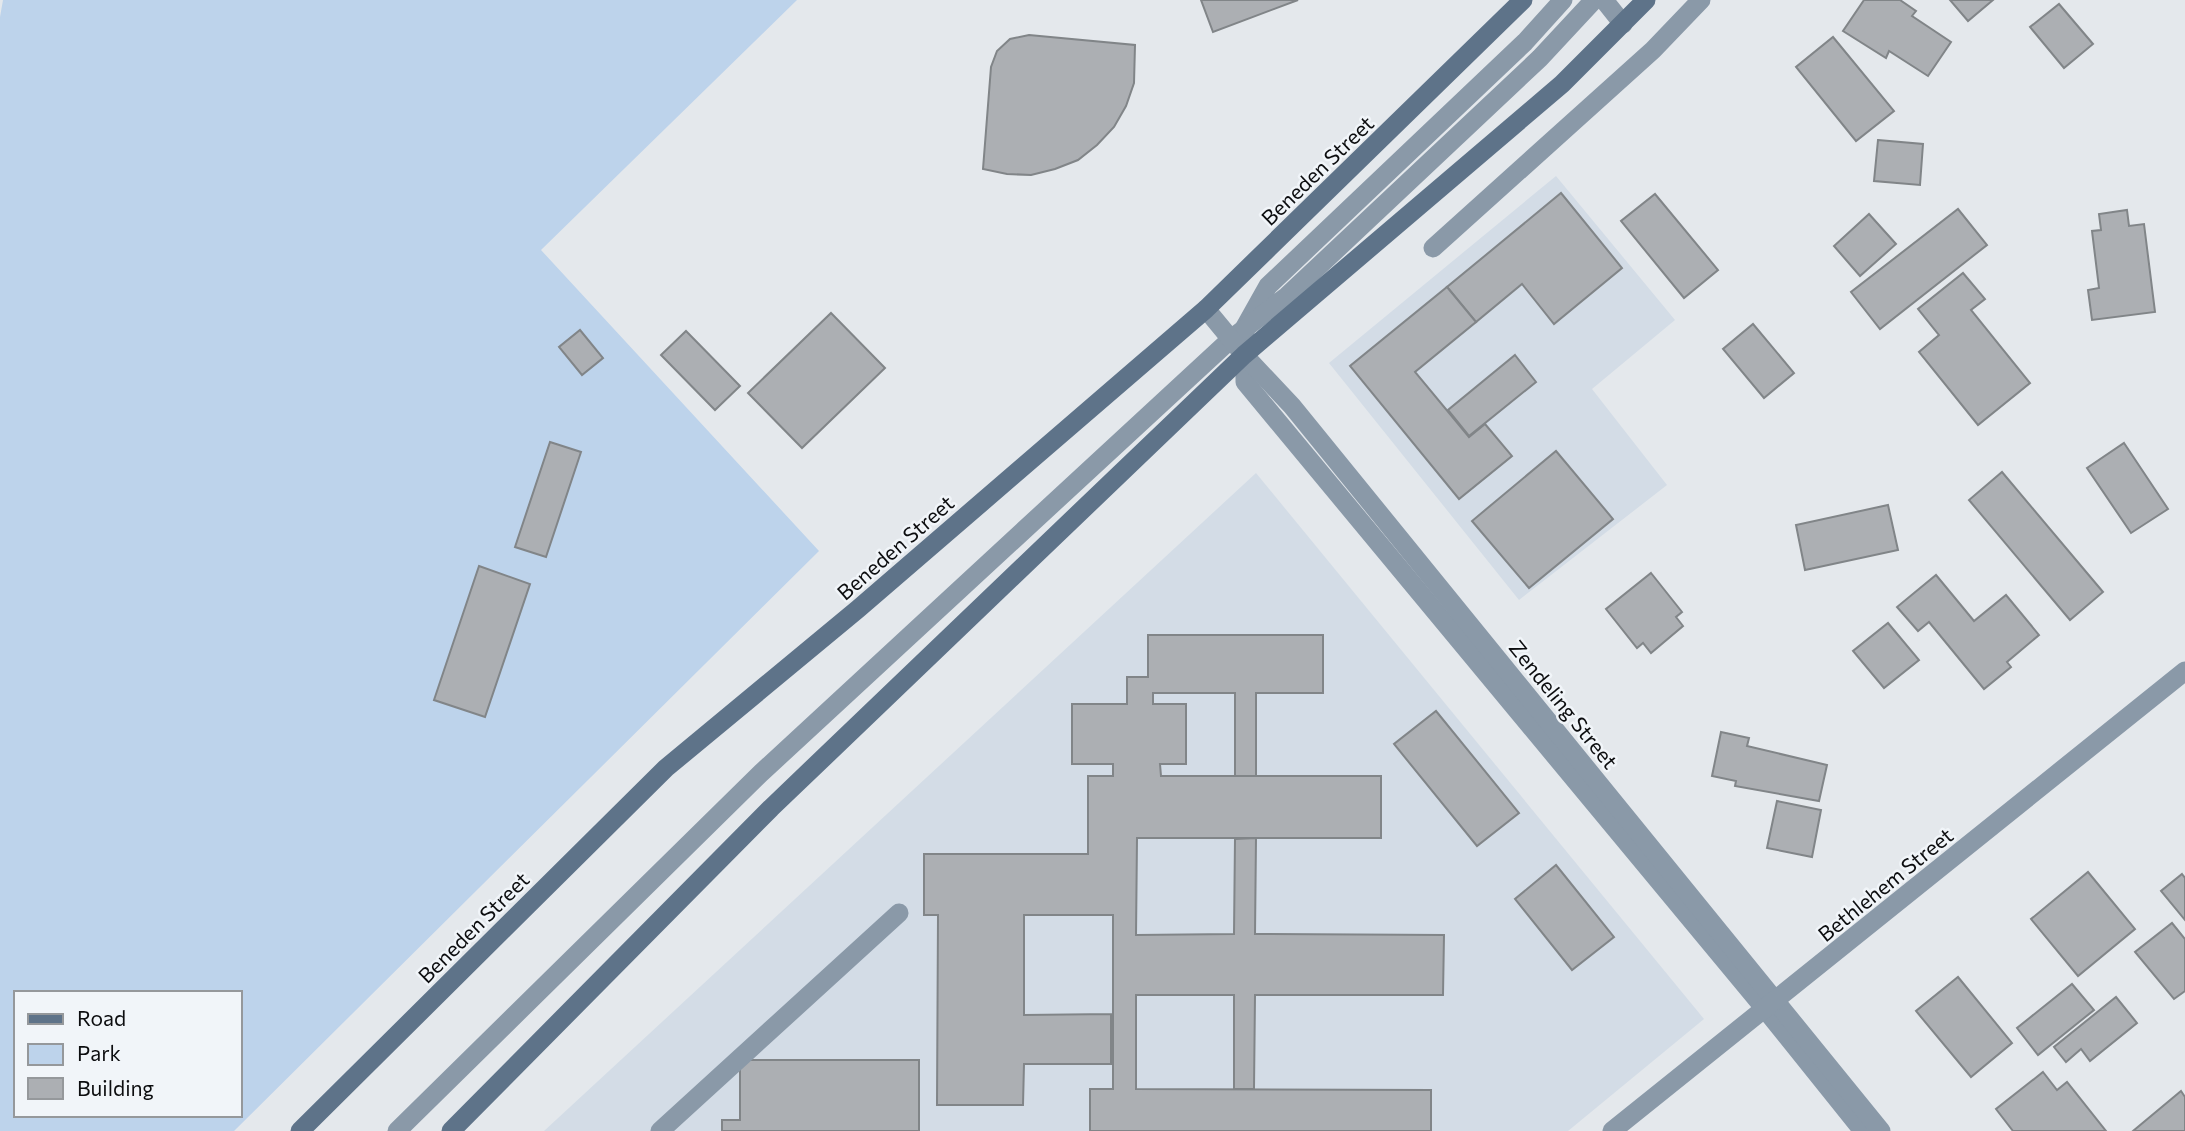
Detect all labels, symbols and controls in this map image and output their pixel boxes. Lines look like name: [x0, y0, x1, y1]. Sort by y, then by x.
street label: Beneden Street: [1256, 110, 1378, 230]
street label: Beneden Street: [832, 490, 958, 604]
street label: Zendeling Street: [1505, 635, 1623, 773]
street label: Bethlehem Street: [1812, 822, 1958, 946]
street label: Beneden Street: [412, 866, 534, 988]
legend: [14, 991, 242, 1117]
text: Road: [77, 1005, 126, 1030]
text: Park: [77, 1040, 121, 1065]
text: Building: [77, 1075, 154, 1100]

